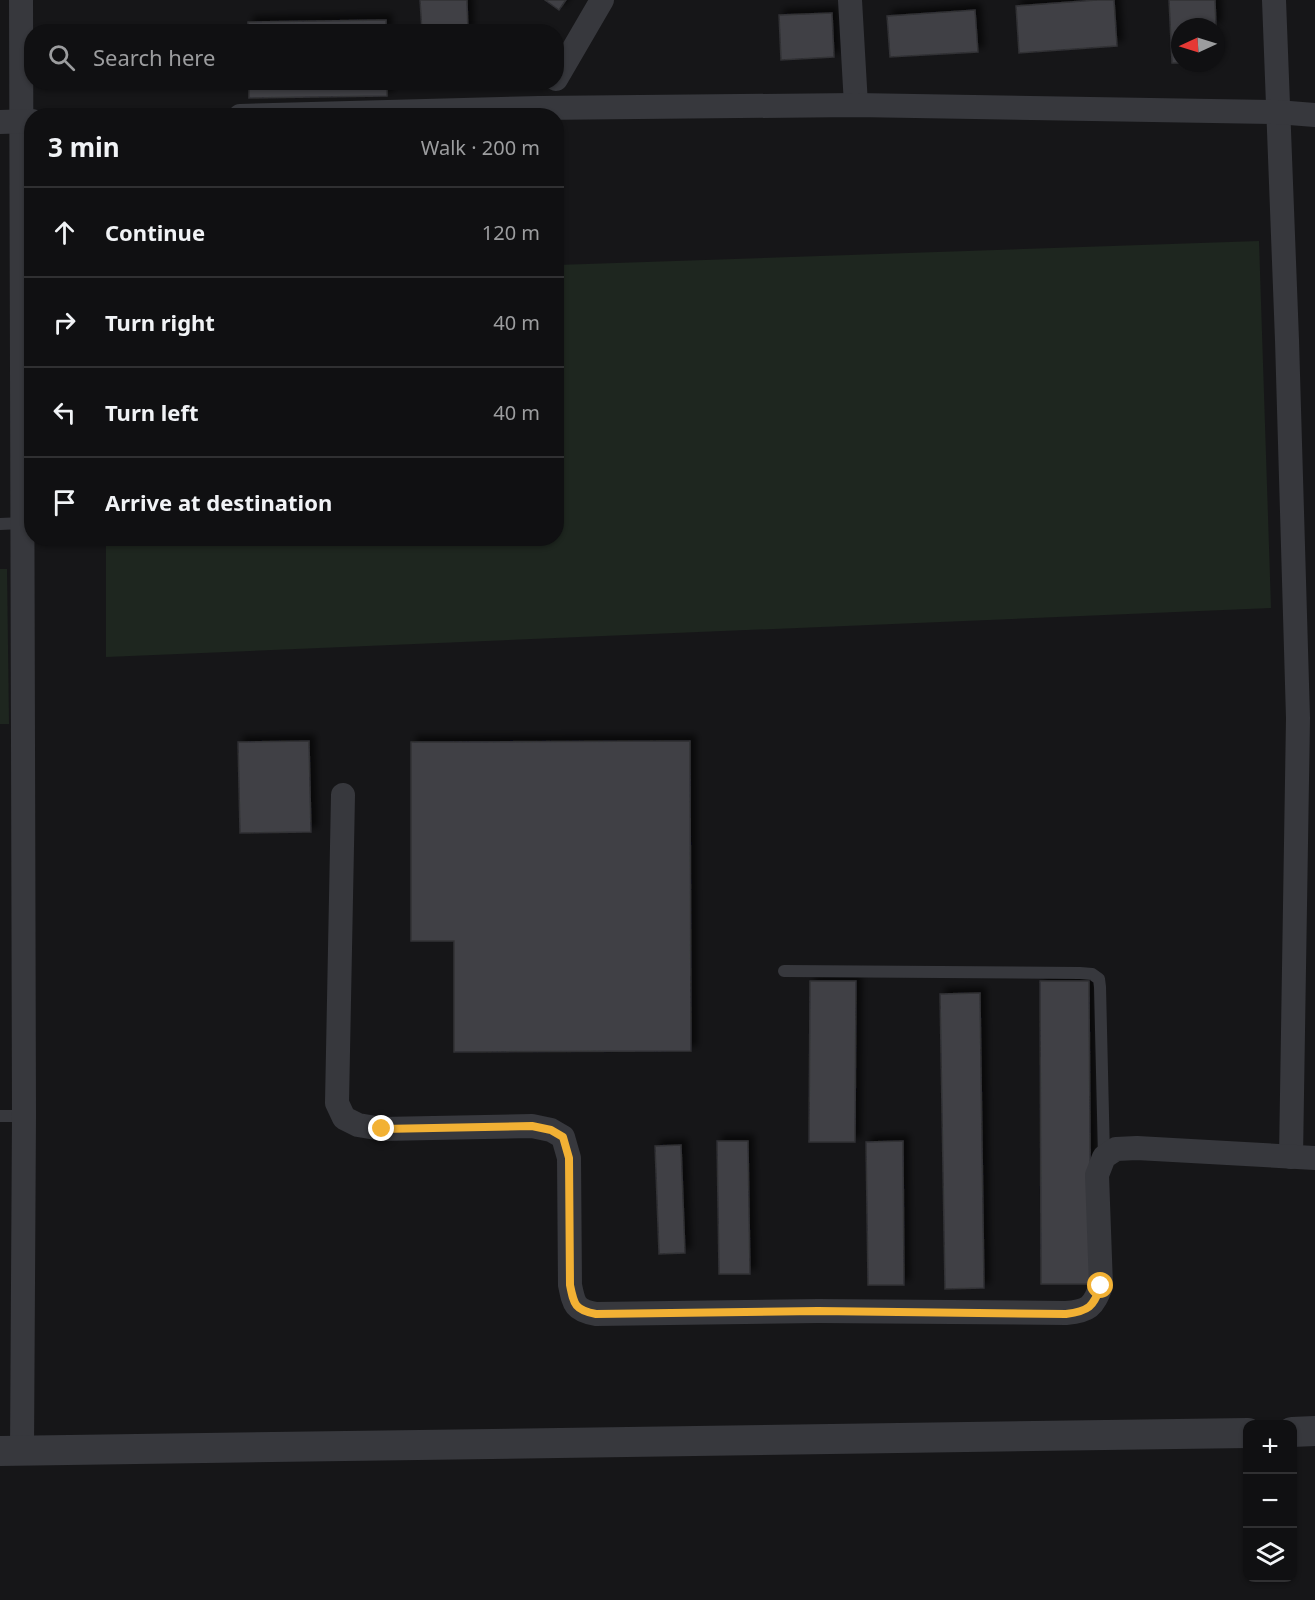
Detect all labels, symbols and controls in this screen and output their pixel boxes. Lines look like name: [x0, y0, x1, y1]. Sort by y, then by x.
north arrow: [1171, 18, 1225, 72]
search box: [24, 24, 564, 90]
icon: search: [45, 41, 78, 74]
text: Search here: [93, 42, 215, 72]
text: 3 min: [48, 129, 120, 165]
text: Walk · 200 m: [421, 134, 540, 161]
icon: ahead: [48, 216, 81, 249]
text: Continue: [105, 217, 205, 247]
text: 120 m: [482, 219, 540, 246]
icon: right: [48, 306, 81, 339]
text: Turn right: [105, 307, 215, 337]
text: 40 m: [493, 309, 540, 336]
icon: left: [48, 396, 81, 429]
text: Turn left: [105, 397, 199, 427]
text: 40 m: [493, 399, 540, 426]
icon: arrive: [48, 486, 81, 519]
text: Arrive at destination: [105, 487, 332, 517]
route end: [368, 1115, 394, 1141]
route start: [1087, 1272, 1113, 1298]
map controls: [1243, 1420, 1297, 1582]
button: +: [1243, 1420, 1297, 1474]
button: −: [1243, 1474, 1297, 1528]
button: layers: [1243, 1528, 1297, 1582]

